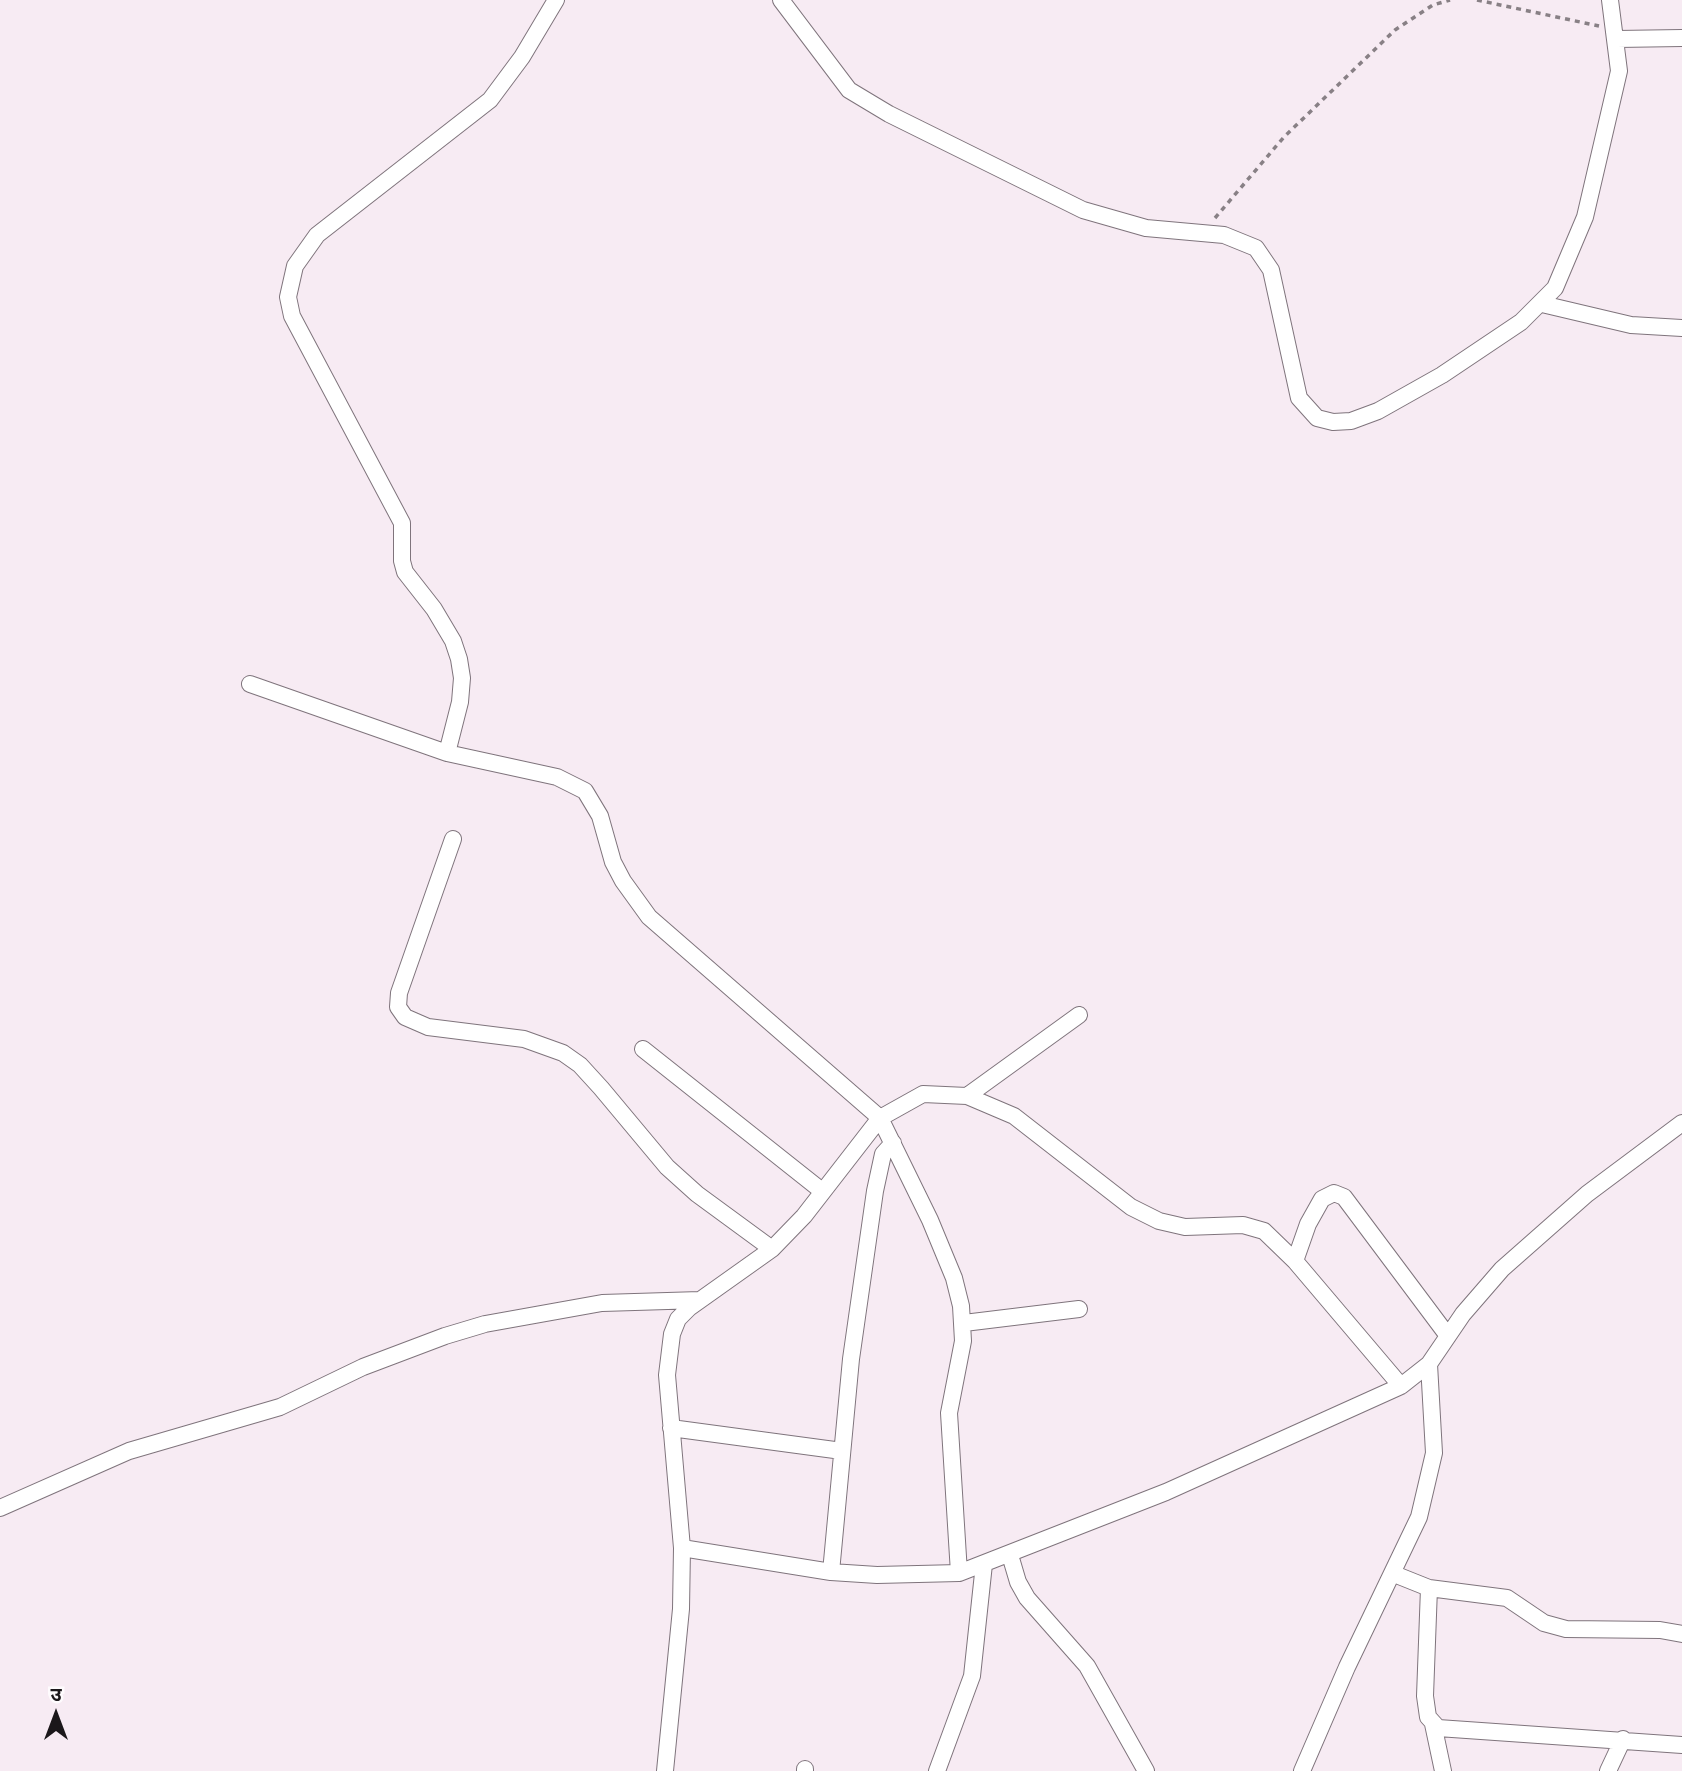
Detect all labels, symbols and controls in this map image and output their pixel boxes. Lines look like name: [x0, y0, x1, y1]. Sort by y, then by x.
north arrow: [21, 1680, 91, 1750]
text: उ: [50, 1683, 62, 1705]

